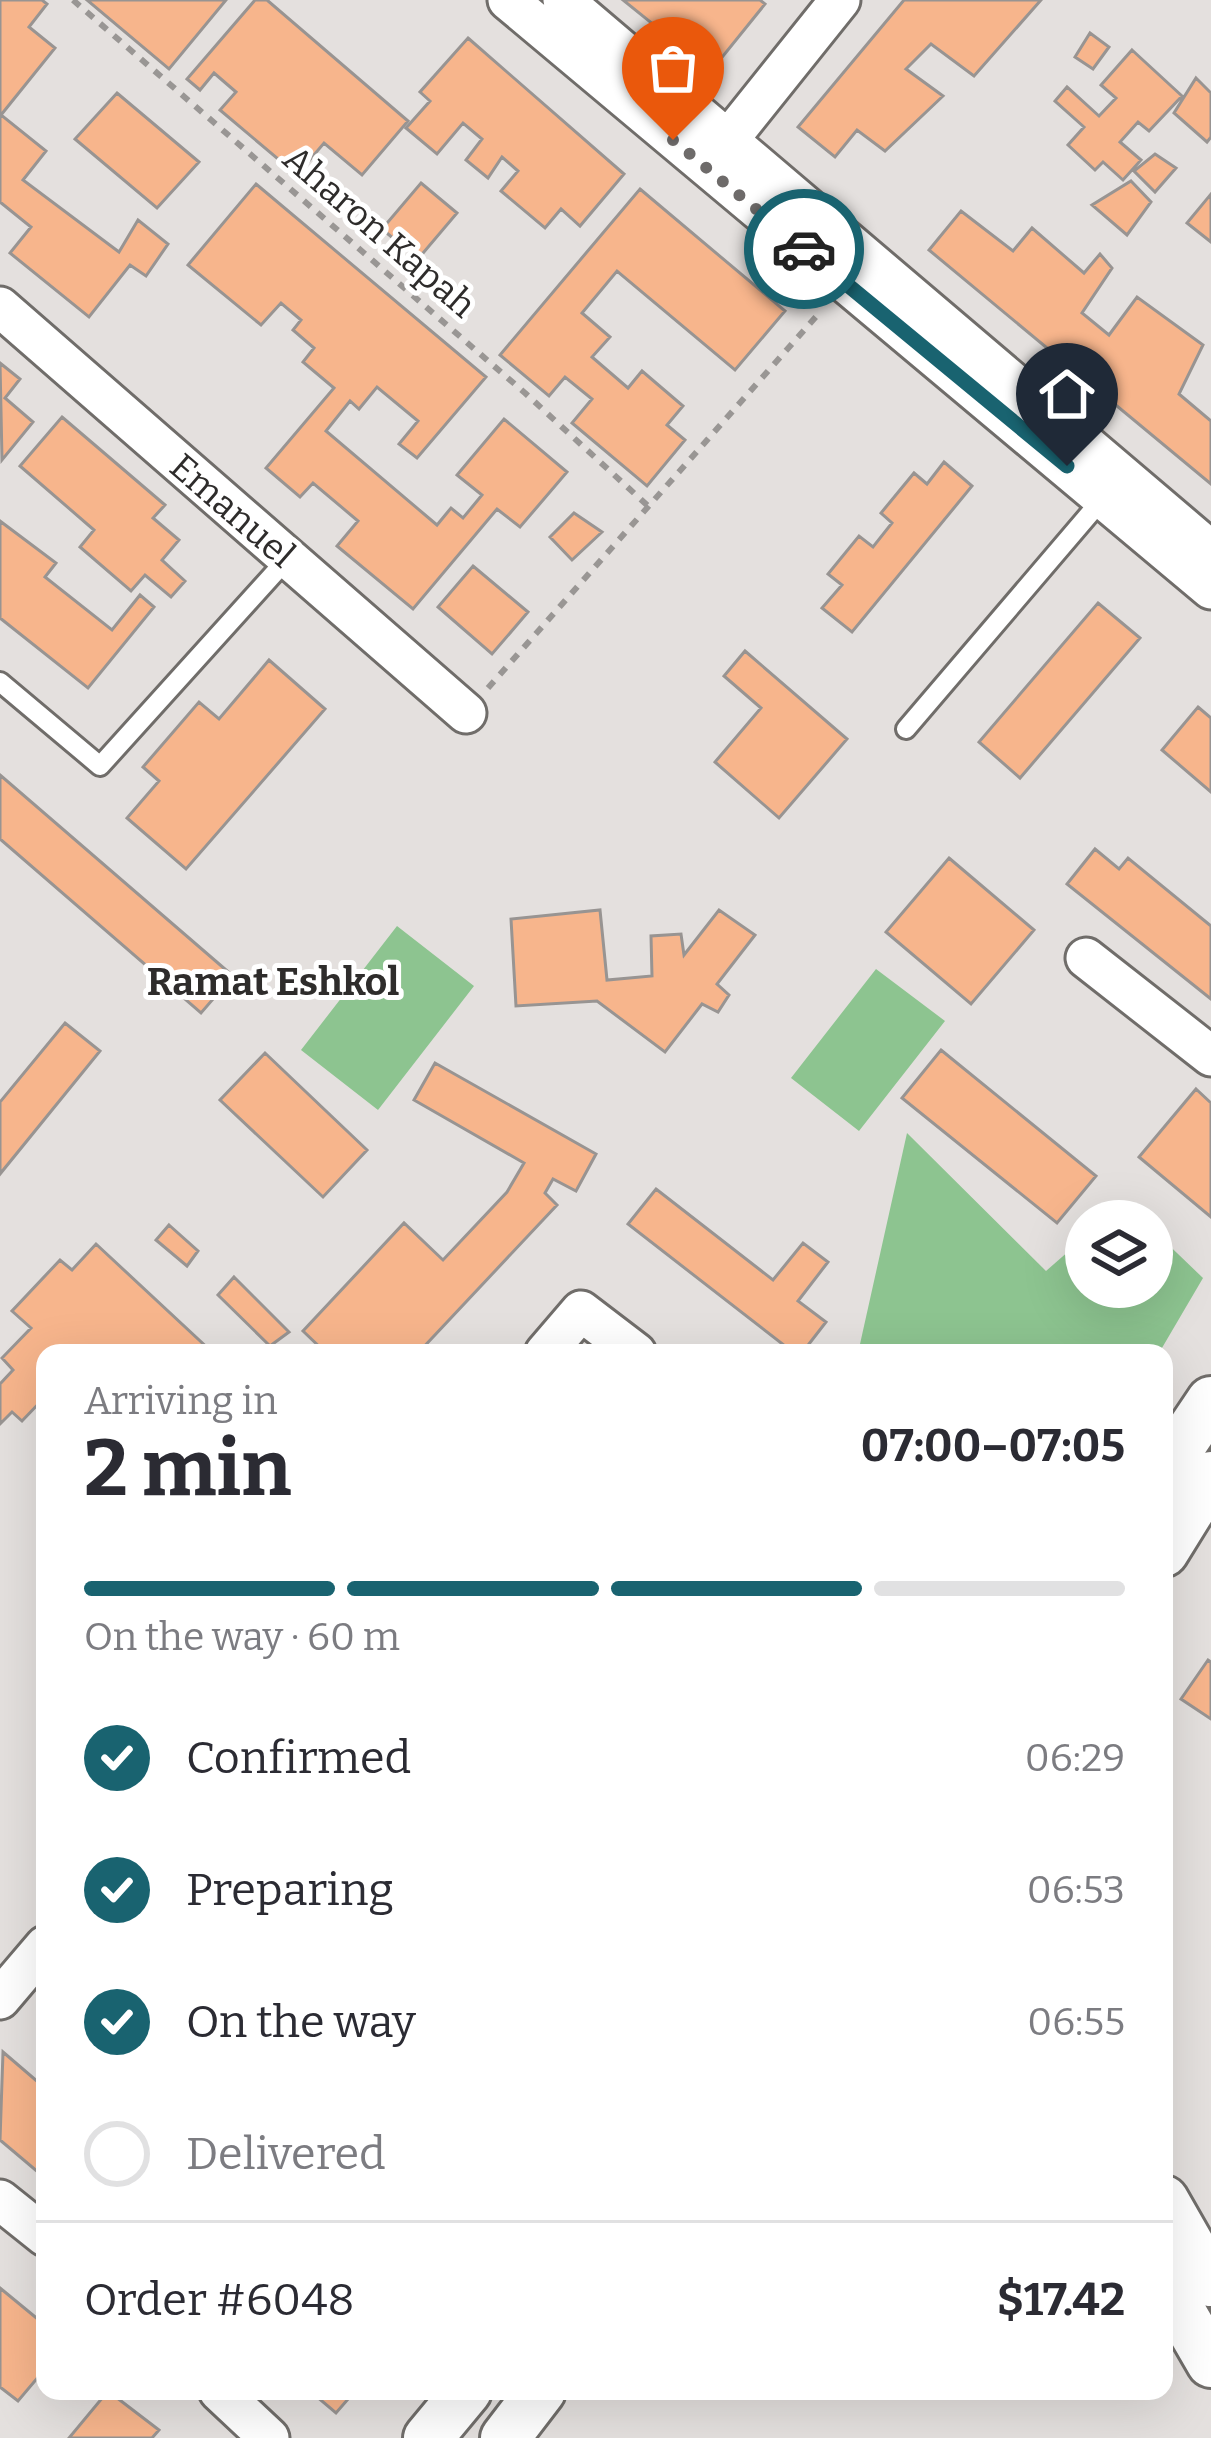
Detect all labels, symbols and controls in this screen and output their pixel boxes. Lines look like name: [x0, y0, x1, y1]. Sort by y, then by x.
pin: [622, 17, 724, 140]
icon: bag: [640, 35, 706, 101]
street label: Aharon Kapah: [274, 136, 484, 327]
courier: [744, 189, 864, 309]
icon: car: [771, 216, 837, 282]
pin: [1016, 343, 1118, 466]
icon: home: [1034, 361, 1100, 427]
street label: Emanuel: [161, 445, 304, 577]
district label: Ramat Eshkol: [147, 959, 399, 1005]
map controls: [1065, 1200, 1173, 1308]
button: layers: [1065, 1200, 1173, 1308]
text: Arriving in: [84, 1378, 278, 1424]
text: 07:00–07:05: [861, 1419, 1125, 1473]
text: 2 min: [84, 1422, 291, 1516]
text: On the way · 60 m: [84, 1614, 400, 1660]
icon: check: [84, 1725, 150, 1791]
text: Confirmed: [186, 1731, 411, 1785]
text: 06:29: [1025, 1735, 1125, 1781]
icon: check: [84, 1857, 150, 1923]
text: Preparing: [186, 1863, 394, 1917]
text: 06:53: [1027, 1867, 1125, 1913]
icon: check: [84, 1989, 150, 2055]
text: On the way: [186, 1995, 416, 2049]
text: 06:55: [1027, 1999, 1125, 2045]
text: Delivered: [186, 2127, 386, 2181]
text: Order #6048: [84, 2273, 355, 2327]
text: $17.42: [997, 2273, 1125, 2327]

